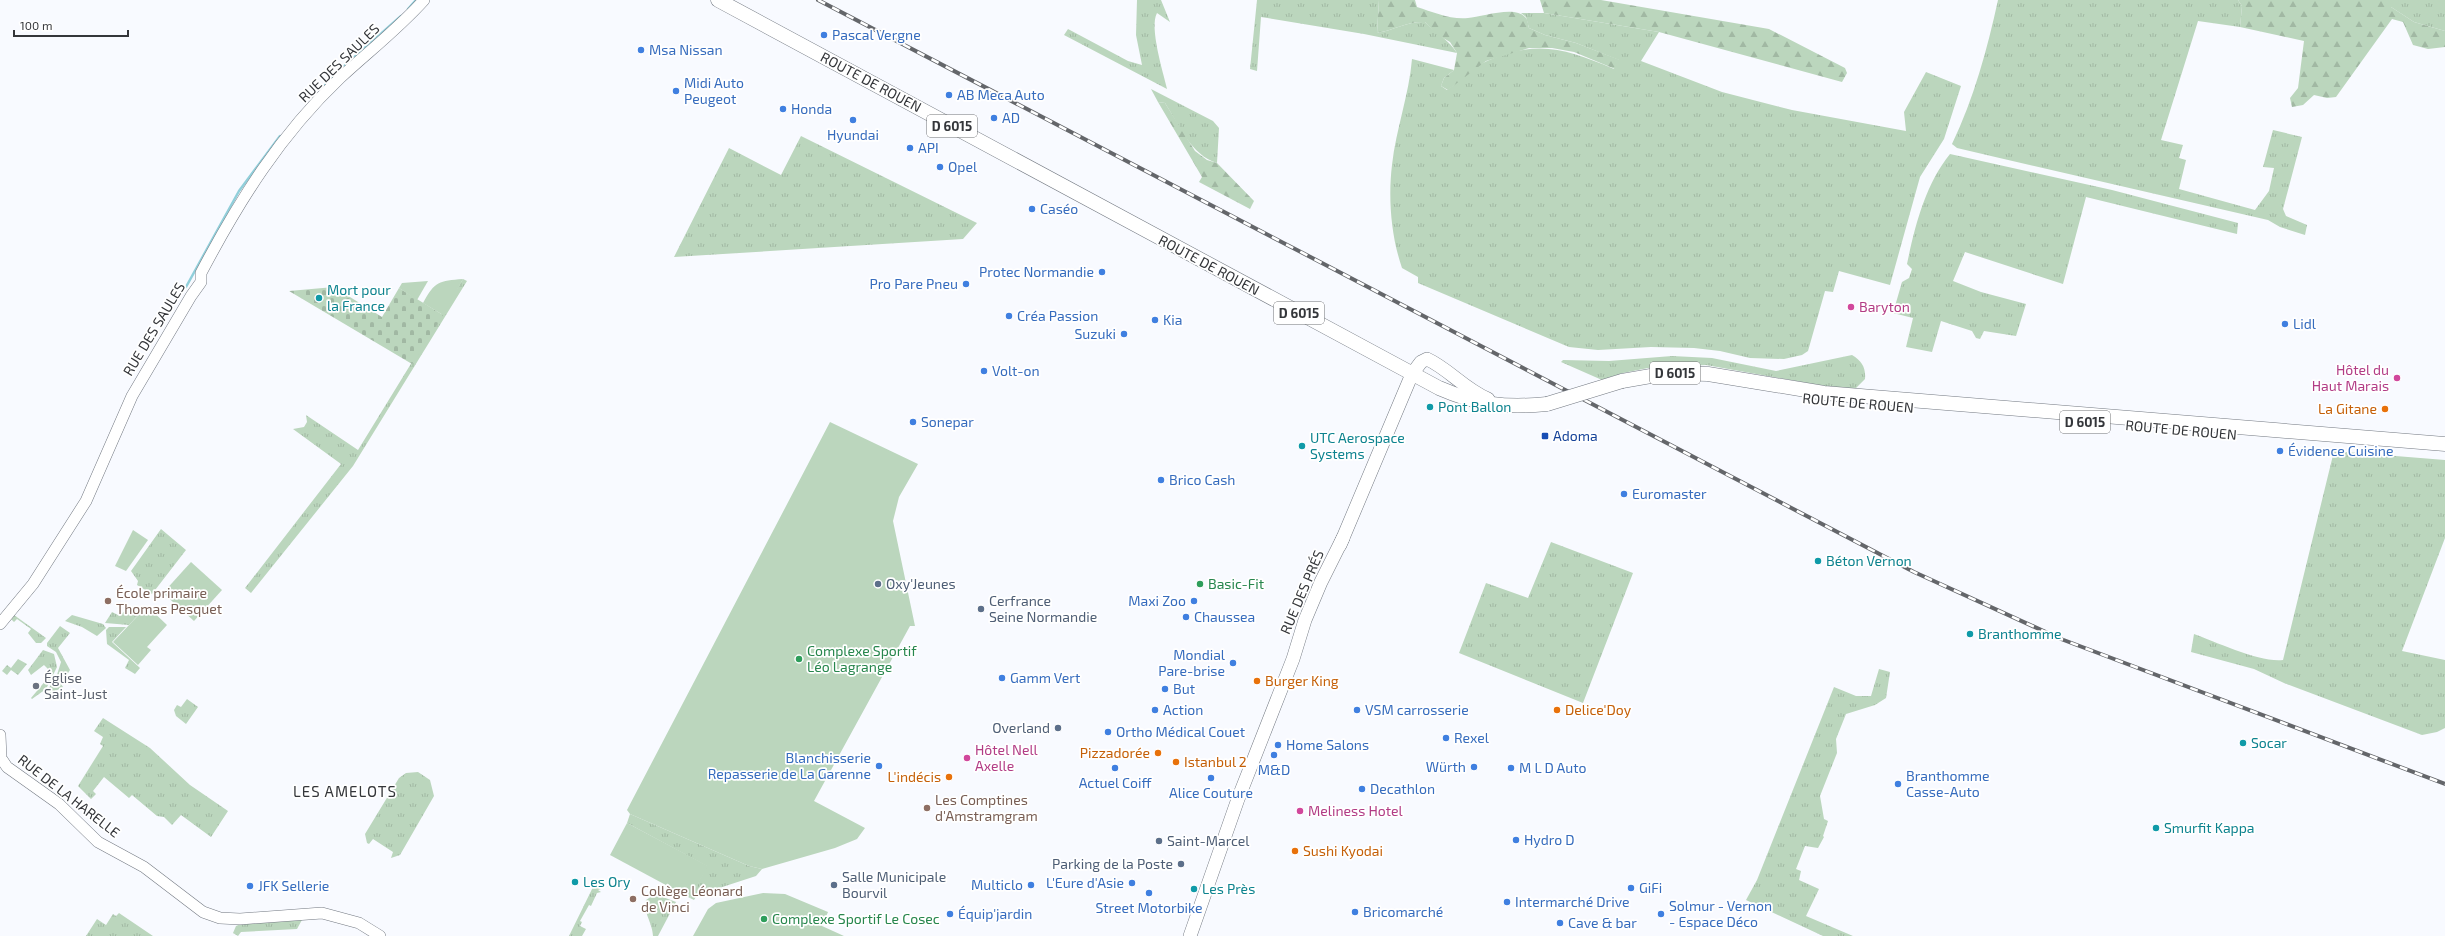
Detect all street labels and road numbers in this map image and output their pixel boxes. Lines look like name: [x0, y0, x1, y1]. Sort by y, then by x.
street label: RUE DES SAULES: [295, 20, 383, 105]
street label: ROUTE DE ROUEN: [818, 48, 925, 115]
road number: D 6015: [927, 115, 977, 137]
street label: ROUTE DE ROUEN: [1156, 231, 1263, 298]
street label: RUE DES SAULES: [119, 279, 188, 378]
road number: D 6015: [1274, 302, 1324, 324]
road number: D 6015: [1650, 362, 1700, 384]
street label: ROUTE DE ROUEN: [1802, 389, 1914, 416]
road number: D 6015: [2060, 411, 2110, 433]
street label: ROUTE DE ROUEN: [2125, 416, 2237, 443]
street label: RUE DES PRÉS: [1276, 547, 1327, 636]
street label: RUE DE LA HARELLE: [15, 751, 124, 841]

